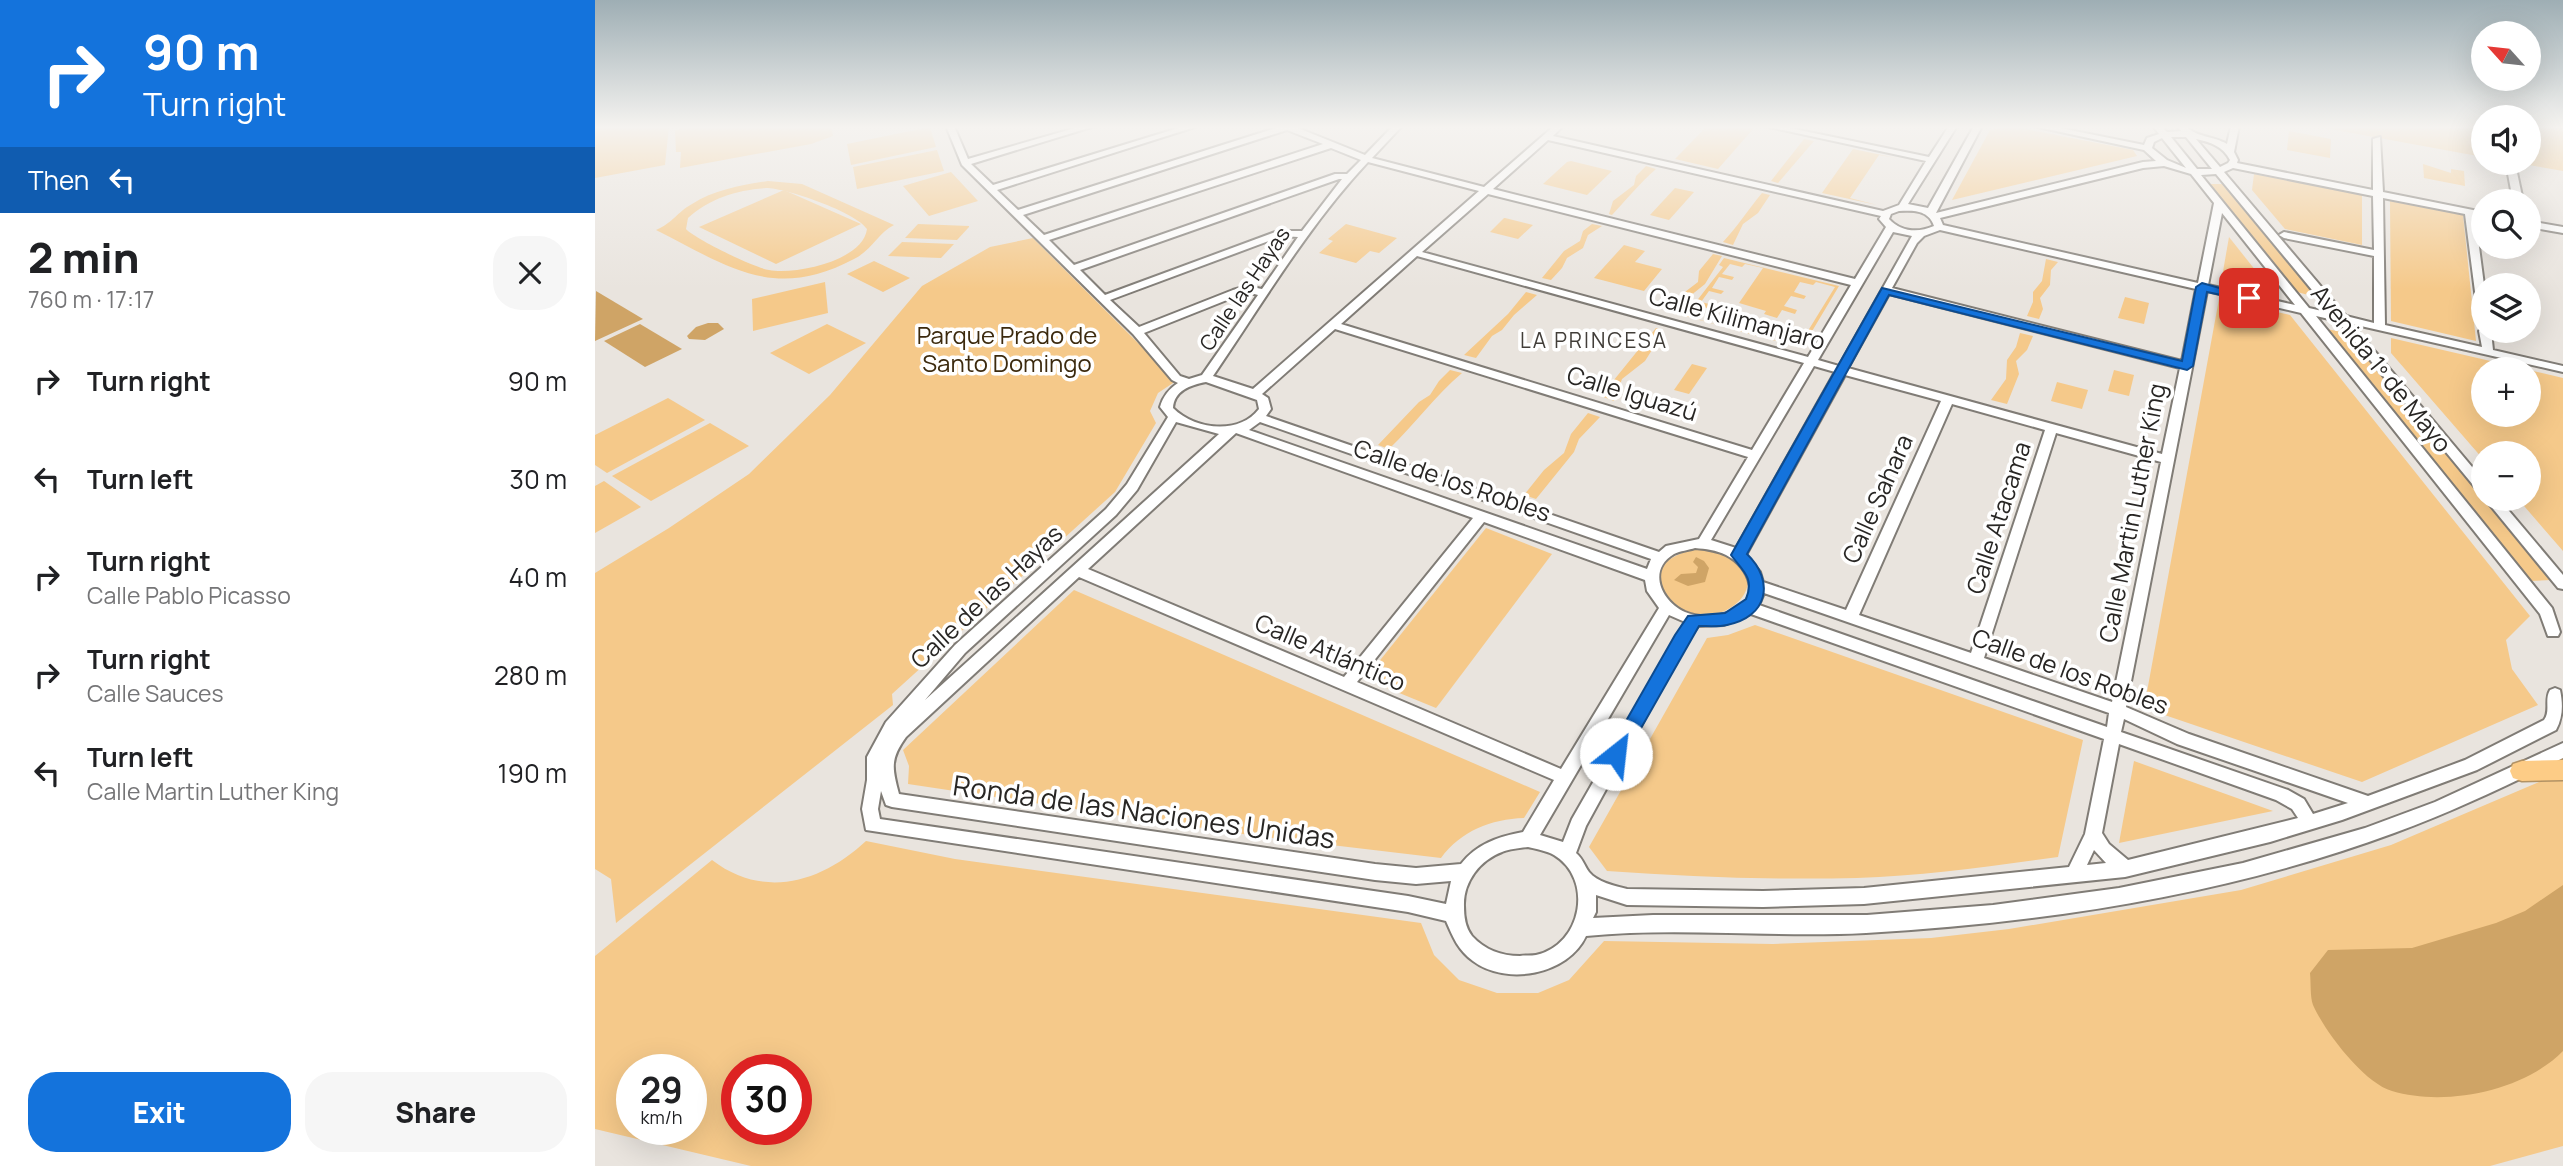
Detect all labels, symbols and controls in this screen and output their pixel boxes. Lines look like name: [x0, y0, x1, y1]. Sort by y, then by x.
text: 90 m: [143, 18, 260, 85]
north arrow: [2471, 21, 2541, 91]
map controls: [2471, 21, 2541, 511]
icon: right: [28, 28, 119, 119]
text: Turn right: [143, 82, 286, 126]
button: sound: [2471, 105, 2541, 175]
icon: left: [103, 161, 141, 199]
text: Then: [28, 162, 89, 198]
button: search: [2471, 189, 2541, 259]
street label: Calle las Hayas: [1192, 221, 1296, 356]
text: 2 min: [28, 228, 139, 286]
button: close: [493, 236, 567, 310]
pin: [2219, 268, 2279, 328]
button: layers: [2471, 273, 2541, 343]
street label: Avenida 1º de Mayo: [2304, 277, 2460, 459]
street label: Calle Kilimanjaro: [1645, 278, 1829, 357]
icon: arrive: [2230, 279, 2268, 317]
text: 760 m · 17:17: [28, 283, 154, 315]
park label: Parque Prado de Santo Domingo: [917, 318, 1097, 379]
district label: LA PRINCESA: [1520, 326, 1668, 354]
street label: Calle Iguazú: [1563, 357, 1702, 428]
button: +: [2471, 357, 2541, 427]
icon: right: [28, 362, 66, 400]
text: Turn right: [87, 363, 211, 399]
text: 90 m: [508, 363, 567, 399]
street label: Calle Martin Luther King: [2090, 380, 2173, 645]
street label: Calle Sahara: [1834, 429, 1920, 568]
street label: Calle de los Robles: [1350, 430, 1555, 529]
street label: Calle Atacama: [1957, 437, 2038, 598]
button: −: [2471, 441, 2541, 511]
icon: left: [28, 460, 66, 498]
text: Turn left: [87, 461, 194, 497]
text: 30 m: [510, 461, 567, 497]
street label: Calle de las Hayas: [903, 517, 1069, 675]
text: Turn right: [87, 543, 211, 579]
icon: right: [28, 558, 66, 596]
text: 40 m: [509, 559, 567, 595]
text: Calle Pablo Picasso: [87, 579, 291, 611]
street label: Calle Atlántico: [1250, 605, 1411, 698]
street label: Calle de los Robles: [1968, 620, 2173, 721]
text: Turn right: [87, 641, 211, 677]
icon: right: [28, 656, 66, 694]
text: 280 m: [494, 657, 567, 693]
text: Calle Sauces: [87, 677, 224, 709]
position arrow: [1579, 717, 1653, 791]
text: Turn left: [87, 739, 194, 775]
icon: left: [28, 754, 66, 792]
text: 190 m: [498, 755, 567, 791]
street label: Ronda de las Naciones Unidas: [951, 765, 1338, 857]
text: Calle Martin Luther King: [87, 775, 339, 807]
speed limit sign: 30: [721, 1054, 812, 1145]
text: 29: [640, 1066, 683, 1114]
button: Exit: [28, 1072, 291, 1152]
button: Share: [305, 1072, 567, 1152]
text: km/h: [641, 1105, 682, 1129]

